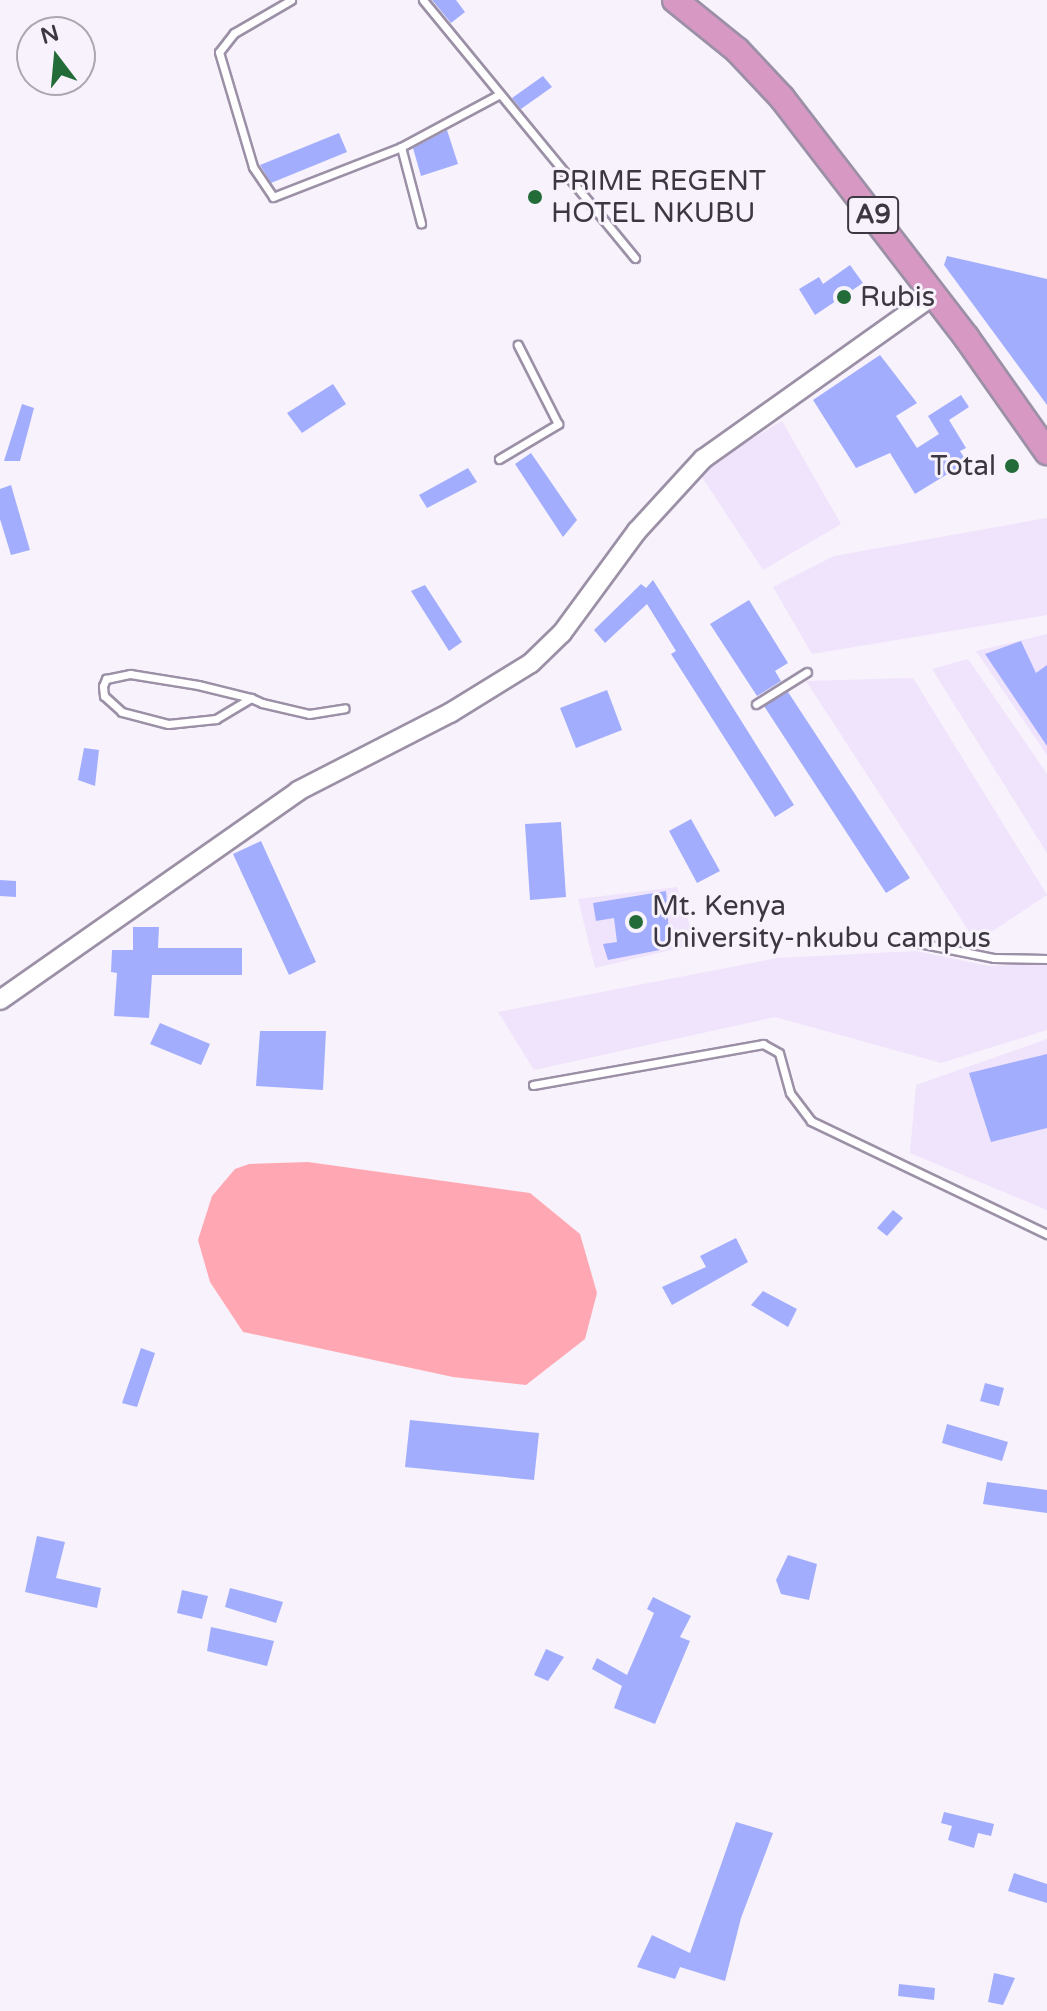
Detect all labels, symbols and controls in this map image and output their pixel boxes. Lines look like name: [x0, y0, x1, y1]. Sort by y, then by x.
north arrow: [16, 16, 96, 96]
text: N: [38, 20, 62, 50]
place label: PRIME REGENT HOTEL NKUBU: [551, 164, 766, 230]
marker: PRIME REGENT HOTEL NKUBU: [526, 188, 544, 206]
road number: A9: [847, 193, 899, 237]
place label: Rubis: [860, 280, 935, 314]
marker: Rubis: [835, 288, 853, 306]
place label: Total: [930, 449, 996, 483]
marker: Total: [1003, 457, 1021, 475]
place label: Mt. Kenya University-nkubu campus: [652, 889, 991, 955]
marker: Mt. Kenya University-nkubu campus: [627, 913, 645, 931]

